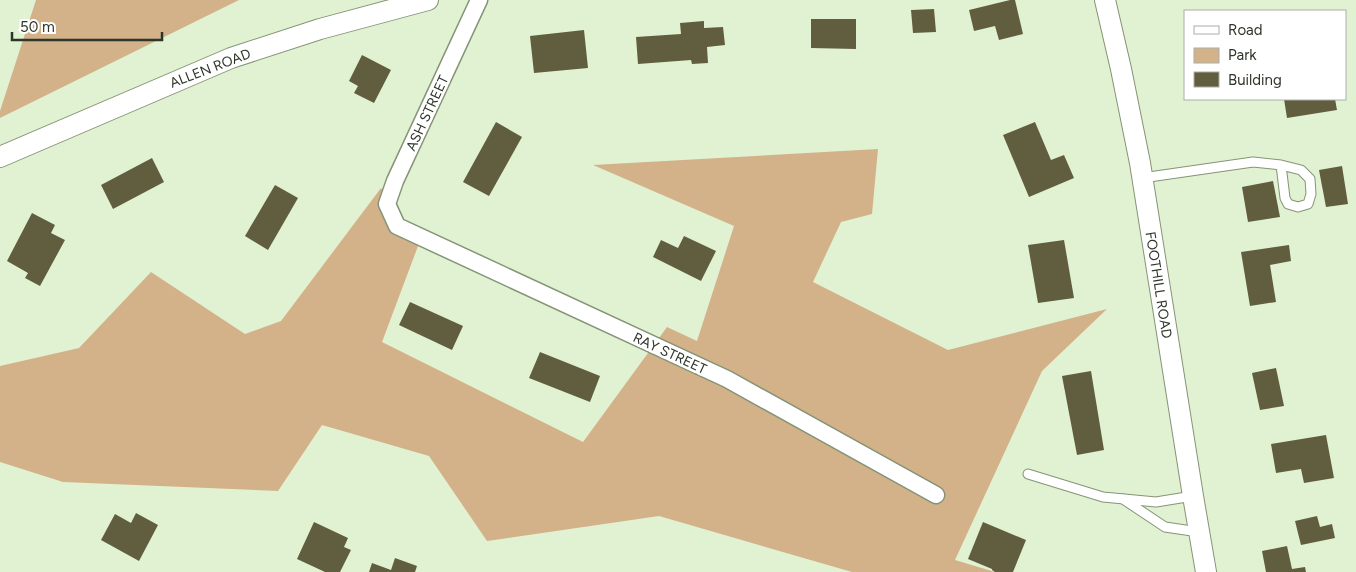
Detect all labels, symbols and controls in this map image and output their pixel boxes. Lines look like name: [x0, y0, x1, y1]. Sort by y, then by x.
scale bar: [12, 10, 162, 42]
legend: [1184, 10, 1346, 100]
text: 50 m: [20, 18, 55, 36]
text: Road: [1228, 21, 1263, 39]
street label: ALLEN ROAD: [167, 45, 253, 92]
text: Park: [1228, 46, 1257, 64]
text: Building: [1228, 71, 1282, 89]
street label: ASH STREET: [403, 72, 452, 154]
street label: FOOTHILL ROAD: [1142, 230, 1175, 340]
street label: RAY STREET: [630, 329, 710, 378]

